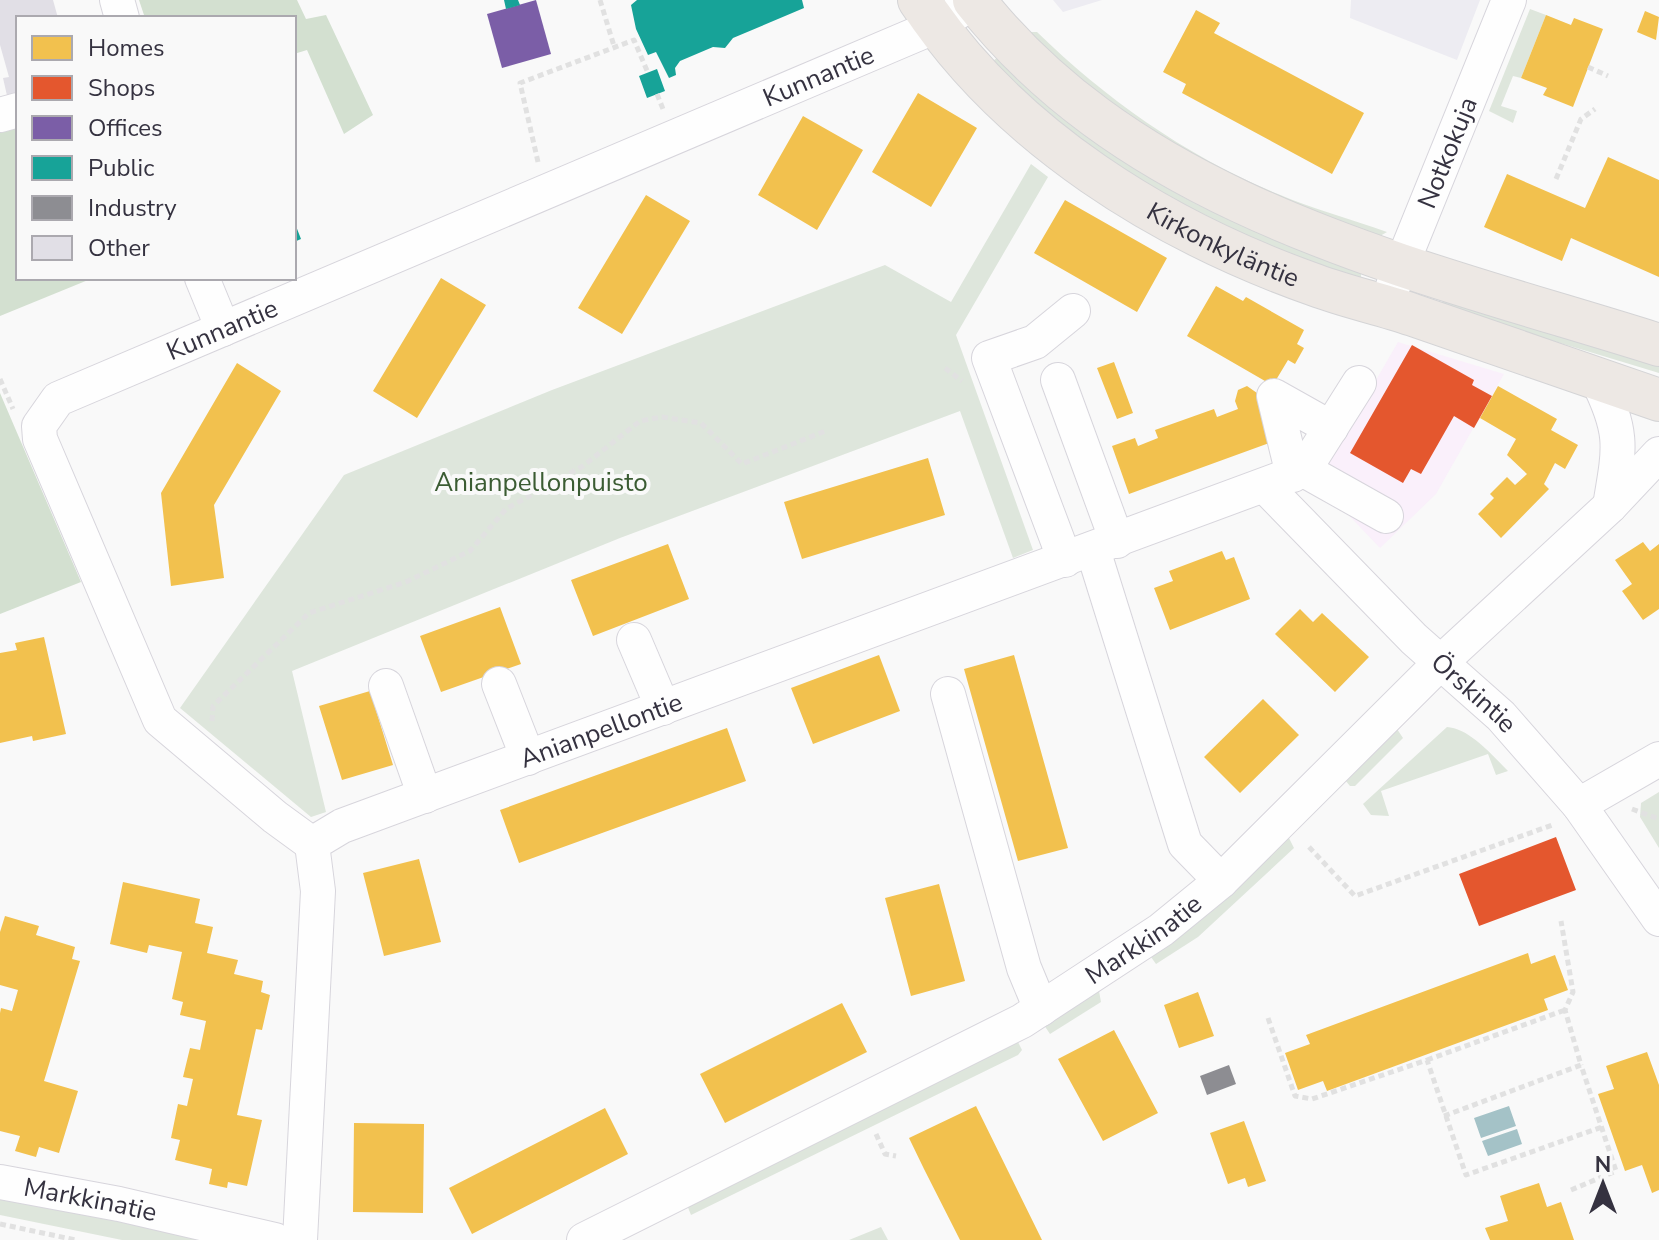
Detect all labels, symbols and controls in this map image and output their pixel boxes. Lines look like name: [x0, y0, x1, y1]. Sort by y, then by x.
legend: [16, 16, 296, 280]
text: Homes: [88, 32, 164, 64]
street label: Kunnantie: [757, 37, 879, 115]
text: Shops: [88, 72, 155, 104]
street label: Notkokuja: [1409, 92, 1485, 214]
text: Offices: [88, 112, 163, 144]
text: Public: [88, 152, 154, 184]
text: Industry: [88, 192, 177, 224]
street label: Kirkonkyläntie: [1140, 194, 1304, 295]
text: Other: [88, 232, 150, 264]
street label: Kunnantie: [161, 290, 283, 368]
park label: Anianpellonpuisto: [434, 465, 648, 500]
street label: Örskintie: [1424, 645, 1525, 740]
street label: Anianpellontie: [515, 684, 687, 776]
street label: Markkinatie: [1078, 886, 1209, 992]
north arrow: [1563, 1144, 1643, 1224]
text: N: [1595, 1150, 1611, 1180]
street label: Markkinatie: [21, 1169, 160, 1230]

